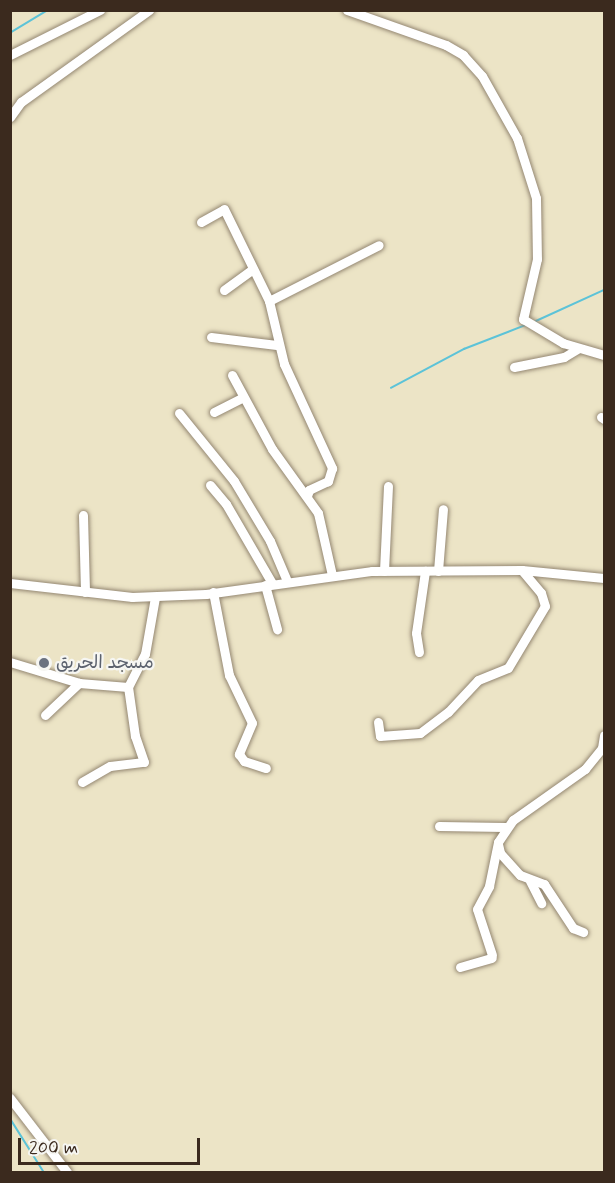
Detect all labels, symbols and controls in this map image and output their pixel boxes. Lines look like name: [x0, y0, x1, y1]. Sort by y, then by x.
place label: مسجد الحريق: [56, 652, 154, 674]
marker: مسجد الحريق: [37, 656, 51, 670]
scale bar: [21, 1126, 202, 1164]
text: 200 m: [29, 1136, 78, 1160]

